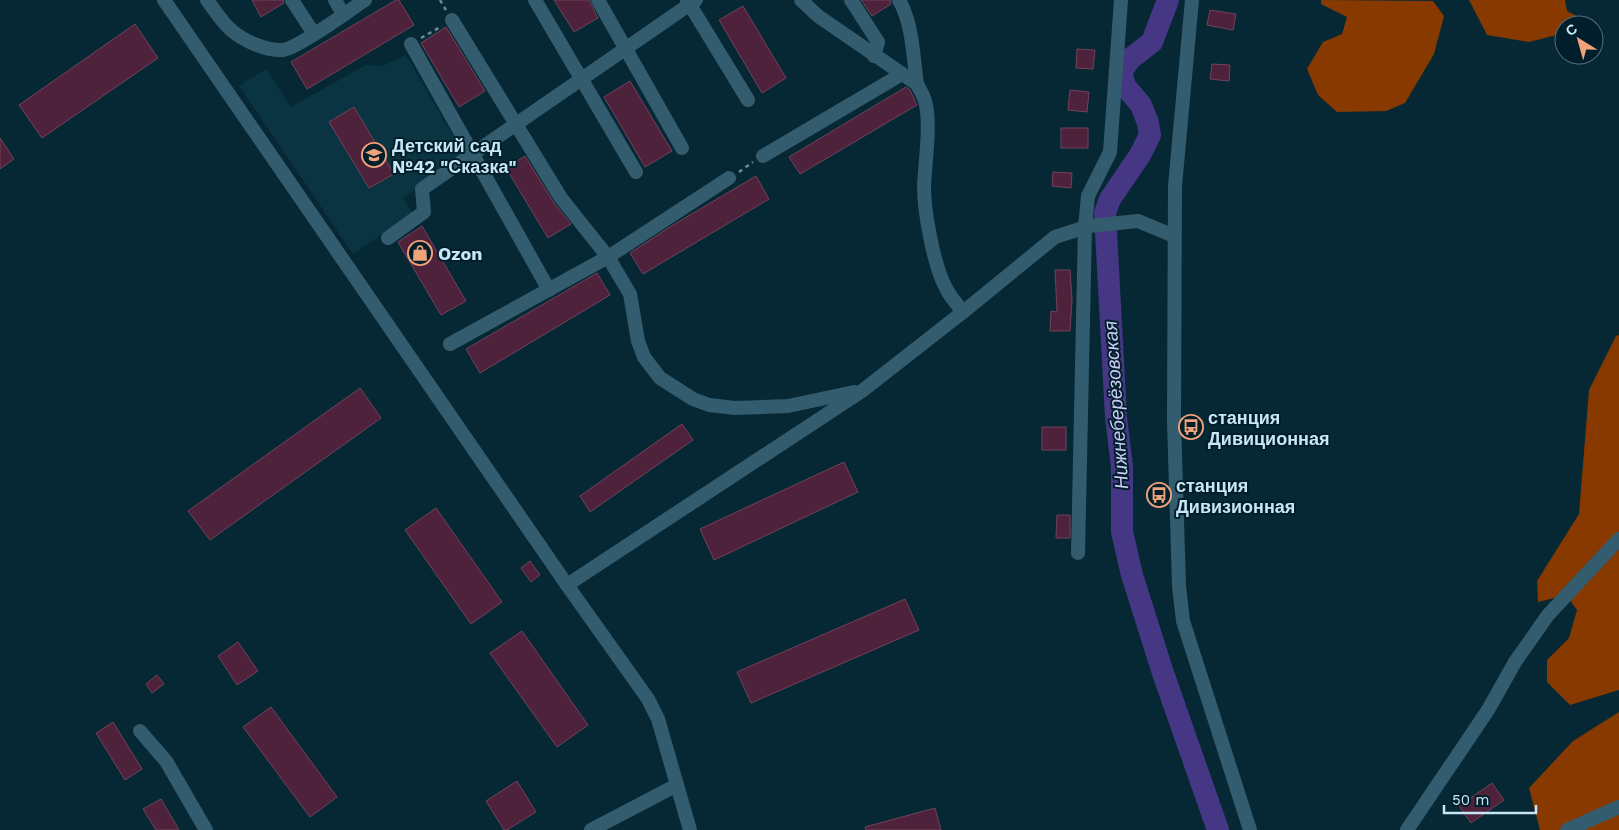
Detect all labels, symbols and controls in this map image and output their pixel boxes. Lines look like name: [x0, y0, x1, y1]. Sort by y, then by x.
north arrow: [1554, 15, 1604, 65]
text: С: [1562, 20, 1580, 39]
place label: Детский сад №42 "Сказка": [392, 135, 517, 177]
school or university icon: Детский сад №42 "Сказка": [361, 142, 387, 168]
shop icon: Ozon: [407, 240, 433, 266]
place label: Ozon: [438, 243, 482, 264]
water label: Нижнеберёзовская: [1099, 320, 1133, 490]
place label: станция Дивиционная: [1208, 407, 1329, 449]
bus stop icon: станция Дивиционная: [1178, 414, 1204, 440]
place label: станция Дивизионная: [1176, 475, 1295, 517]
bus stop icon: станция Дивизионная: [1146, 482, 1172, 508]
scale bar: [1444, 782, 1536, 814]
text: 50 m: [1452, 791, 1489, 809]

